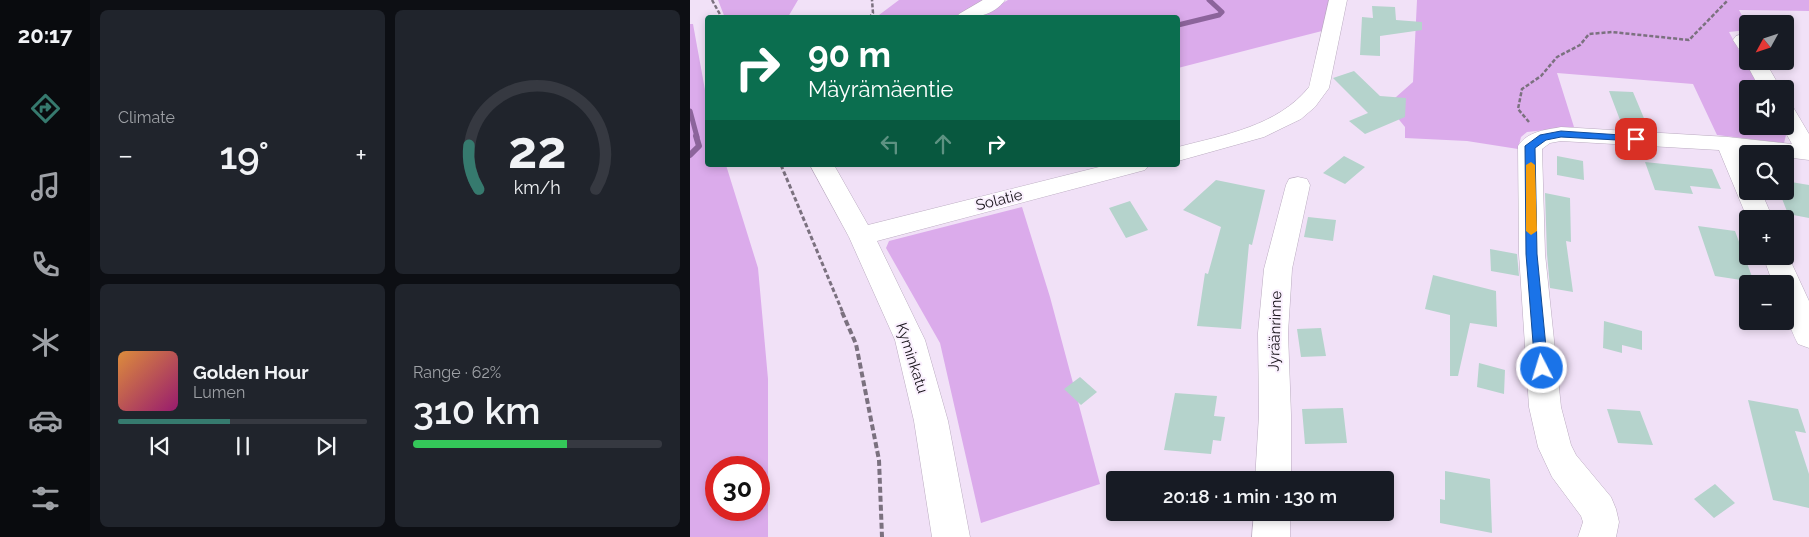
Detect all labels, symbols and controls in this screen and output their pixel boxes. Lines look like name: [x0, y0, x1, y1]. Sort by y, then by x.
north arrow: [1739, 15, 1794, 70]
map controls: [1739, 15, 1794, 330]
text: 20:17: [18, 22, 72, 48]
text: 90 m: [808, 34, 891, 75]
icon: right: [725, 35, 790, 100]
text: Mäyrämäentie: [808, 76, 953, 102]
button: sound: [1739, 80, 1794, 135]
icon: directions: [28, 91, 63, 126]
text: Climate: [118, 108, 175, 127]
pin: [1615, 118, 1657, 160]
text: 22: [508, 119, 567, 180]
icon: arrive: [1622, 125, 1650, 153]
icon: left: [876, 130, 904, 158]
icon: ahead: [929, 130, 957, 158]
icon: right: [982, 130, 1010, 158]
text: 19°: [219, 133, 269, 178]
text: −: [118, 139, 133, 172]
text: +: [355, 139, 367, 172]
button: search: [1739, 145, 1794, 200]
icon: music: [28, 169, 63, 204]
text: km/h: [514, 177, 561, 198]
street label: Solatie: [974, 185, 1024, 214]
button: +: [1739, 210, 1794, 265]
icon: phone: [28, 247, 63, 282]
button: −: [1739, 275, 1794, 330]
street label: Jyräänrinne: [1265, 290, 1285, 372]
street label: Kyminkatu: [892, 320, 932, 396]
icon: climate: [28, 325, 63, 360]
position arrow: [1515, 341, 1567, 393]
text: Golden Hour: [193, 361, 309, 383]
text: Range · 62%: [413, 363, 501, 382]
text: Lumen: [193, 383, 245, 402]
text: 310 km: [413, 388, 541, 433]
icon: car: [28, 403, 63, 438]
icon: previous: [146, 432, 174, 460]
icon: pause: [229, 432, 257, 460]
icon: next: [312, 432, 340, 460]
speed limit sign: 30: [705, 456, 770, 521]
icon: filters: [28, 481, 63, 516]
text: 20:18 · 1 min · 130 m: [1163, 485, 1337, 507]

